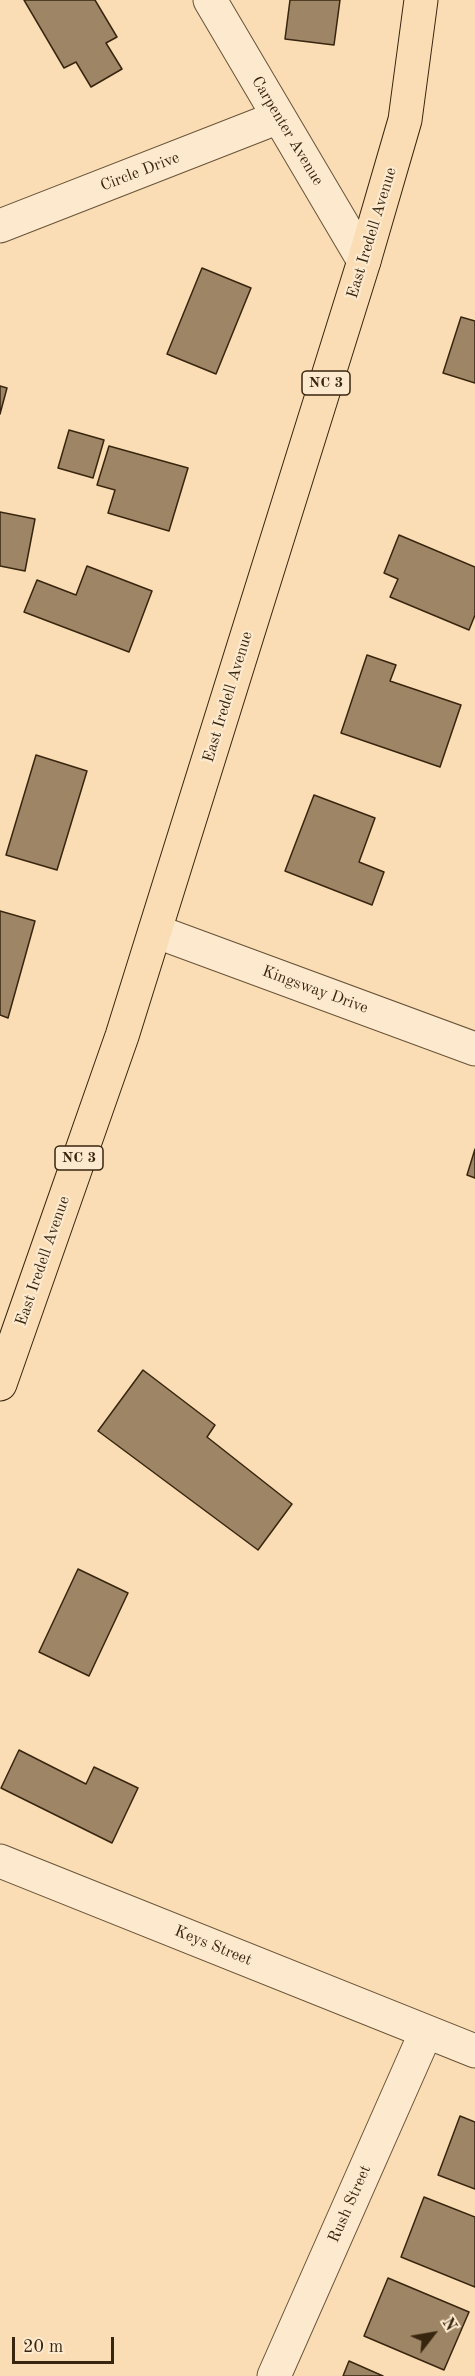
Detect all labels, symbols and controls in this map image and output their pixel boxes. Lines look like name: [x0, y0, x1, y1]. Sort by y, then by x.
street label: Carpenter Avenue: [247, 73, 327, 189]
street label: Circle Drive: [98, 148, 182, 196]
street label: East Iredell Avenue: [343, 165, 401, 301]
road number: NC 3: [302, 371, 350, 395]
street label: East Iredell Avenue: [199, 629, 257, 765]
street label: Kingsway Drive: [259, 962, 371, 1018]
road number: NC 3: [55, 1146, 103, 1170]
street label: East Iredell Avenue: [12, 1194, 74, 1328]
street label: Keys Street: [172, 1922, 254, 1970]
street label: Rush Street: [324, 2162, 376, 2246]
north arrow: [403, 2304, 463, 2364]
text: N: [438, 2315, 458, 2334]
scale bar: [15, 2325, 117, 2363]
text: 20 m: [23, 2338, 63, 2356]

